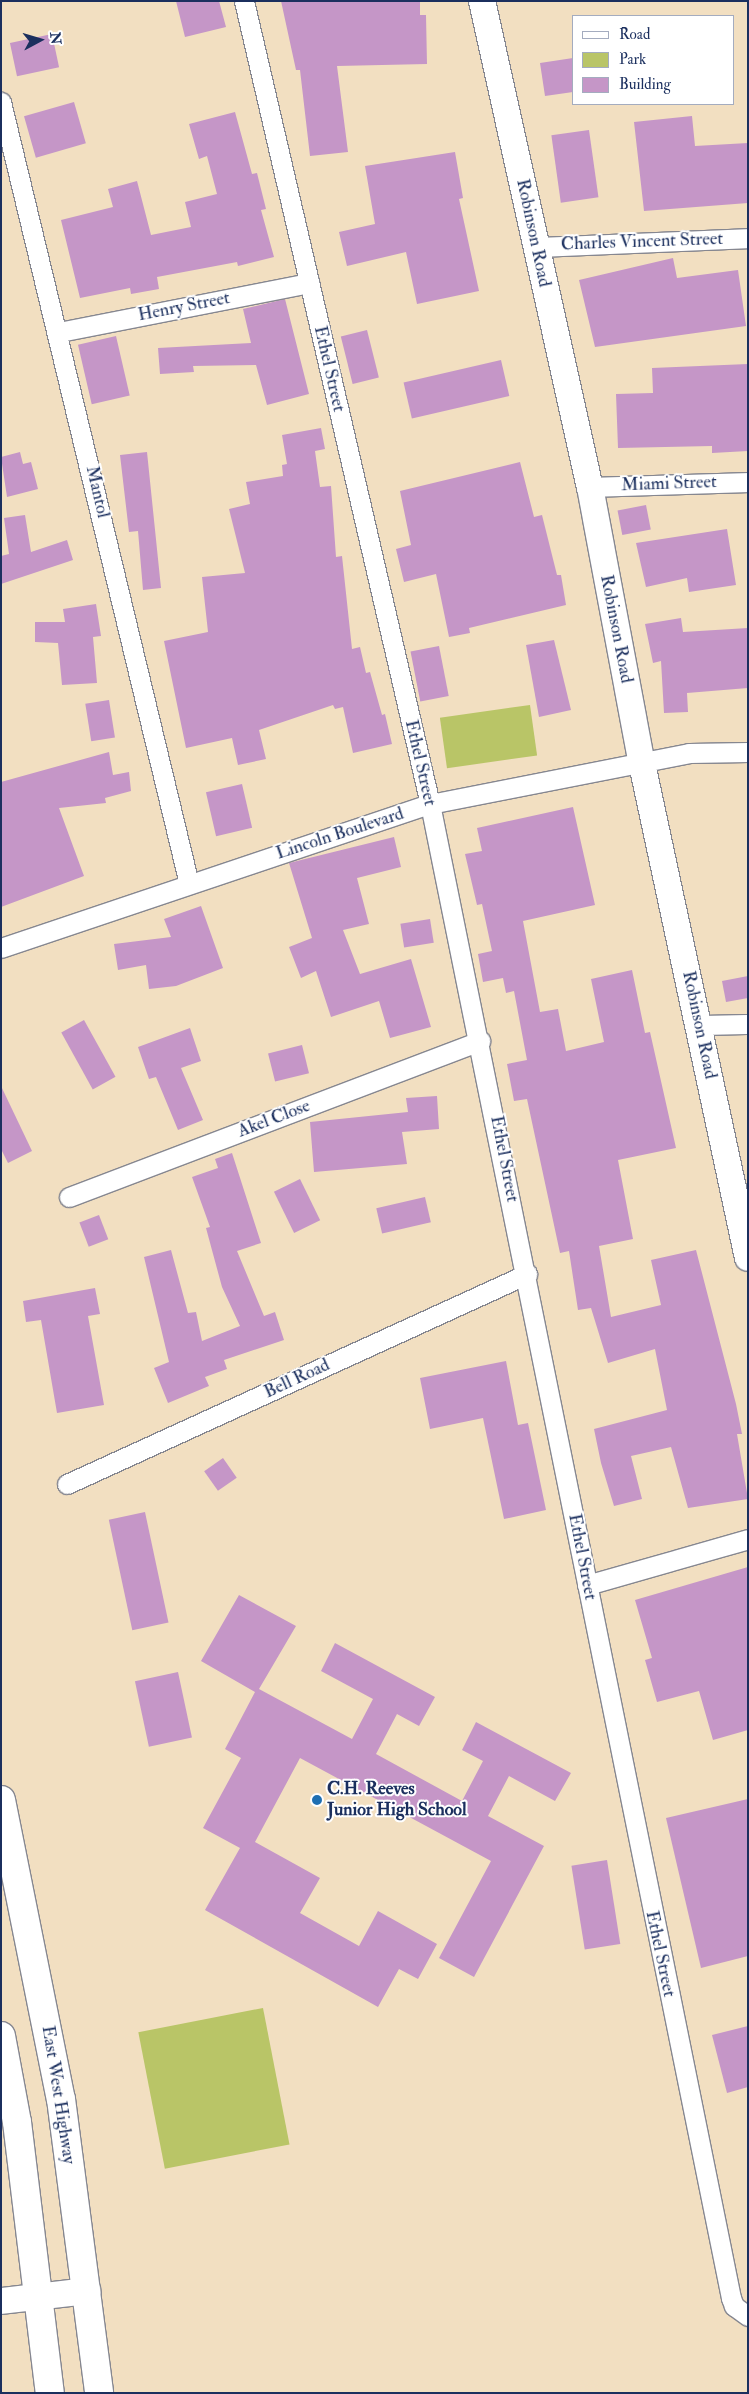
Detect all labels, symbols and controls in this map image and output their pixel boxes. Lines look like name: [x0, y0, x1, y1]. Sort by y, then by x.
north arrow: [15, 15, 65, 65]
legend: [572, 15, 734, 105]
text: Road: [619, 25, 650, 44]
text: N: [46, 31, 65, 45]
text: Park: [619, 50, 646, 69]
text: Building: [619, 75, 671, 94]
street label: Robinson Road: [511, 177, 555, 289]
street label: Charles Vincent Street: [561, 228, 723, 256]
street label: Henry Street: [136, 288, 232, 326]
street label: Ethel Street: [309, 324, 349, 414]
street label: Mantol: [81, 464, 113, 520]
street label: Miami Street: [621, 472, 717, 496]
street label: Robinson Road: [595, 573, 637, 685]
street label: Ethel Street: [400, 718, 440, 808]
street label: Lincoln Boulevard: [273, 803, 407, 865]
street label: Robinson Road: [677, 969, 721, 1081]
street label: Akel Close: [235, 1095, 313, 1143]
street label: Ethel Street: [485, 1114, 523, 1204]
street label: Bell Road: [261, 1354, 333, 1404]
street label: Ethel Street: [563, 1512, 601, 1602]
place label: C.H. Reeves Junior High School: [327, 1779, 467, 1822]
marker: C.H. Reeves Junior High School: [311, 1794, 323, 1806]
street label: Ethel Street: [640, 1909, 680, 1999]
street label: East West Highway: [36, 2024, 80, 2166]

